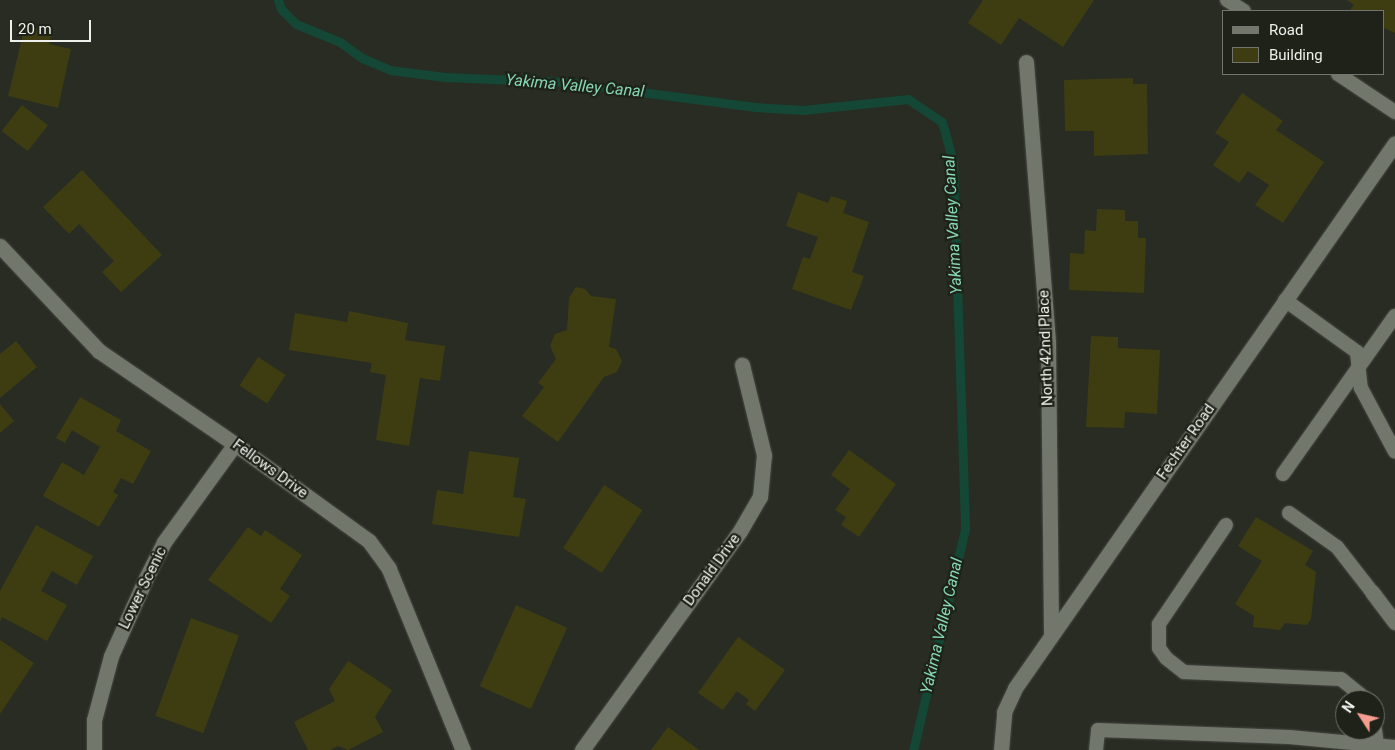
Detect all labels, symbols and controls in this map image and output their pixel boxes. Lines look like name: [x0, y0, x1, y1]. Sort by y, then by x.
scale bar: [12, 10, 94, 42]
legend: [1222, 10, 1385, 75]
text: 20 m: [18, 20, 52, 38]
text: Road: [1269, 21, 1303, 39]
text: Building: [1269, 46, 1323, 64]
water label: Yakima Valley Canal: [505, 70, 645, 102]
water label: Yakima Valley Canal: [940, 155, 966, 295]
street label: North 42nd Place: [1035, 290, 1057, 406]
street label: Fechter Road: [1153, 401, 1219, 483]
street label: Fellows Drive: [229, 436, 311, 502]
street label: Donald Drive: [680, 531, 744, 609]
street label: Lower Scenic: [115, 544, 171, 632]
water label: Yakima Valley Canal: [917, 556, 967, 696]
north arrow: [1335, 690, 1385, 740]
text: N: [1339, 698, 1358, 716]

